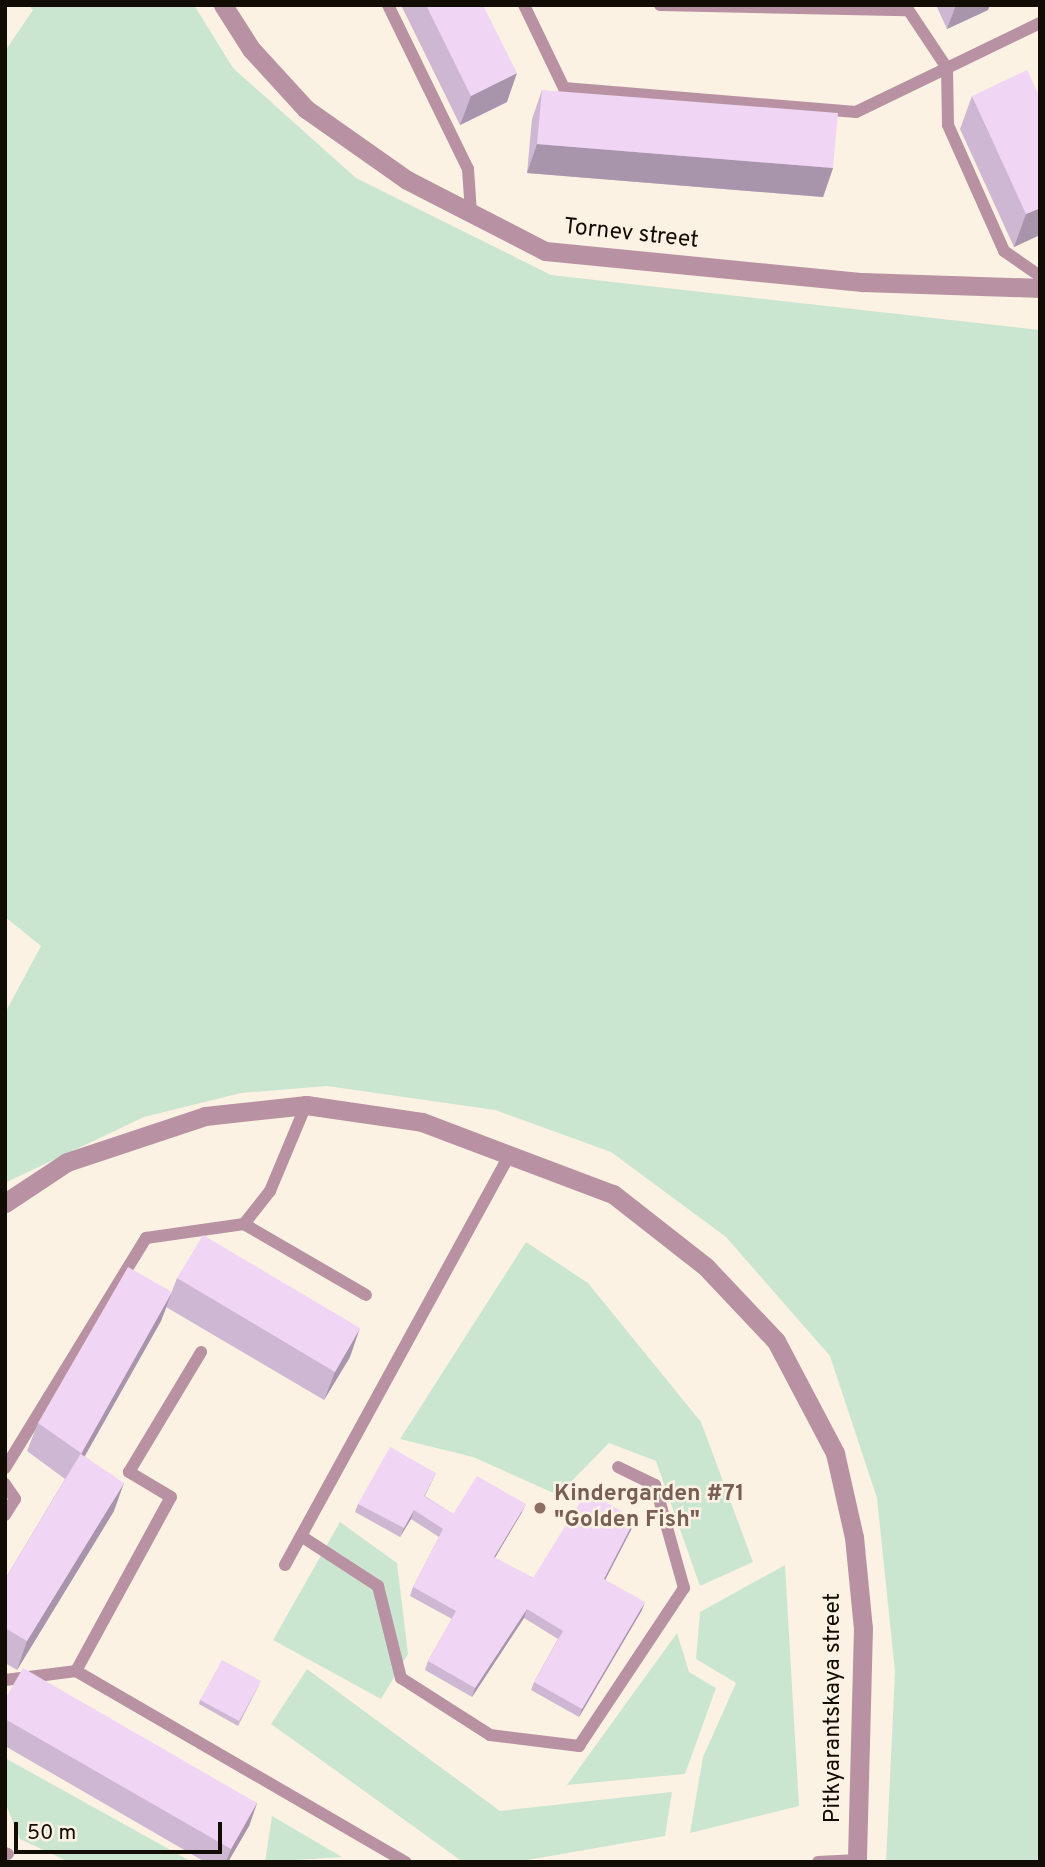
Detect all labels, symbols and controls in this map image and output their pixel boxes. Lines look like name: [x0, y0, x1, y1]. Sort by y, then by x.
street label: Tornev street: [562, 214, 700, 256]
place label: Kindergarden #71 "Golden Fish": [554, 1481, 745, 1535]
marker: Kindergarden #71 "Golden Fish": [532, 1500, 548, 1516]
street label: Pitkyarantskaya street: [820, 1593, 848, 1823]
scale bar: [18, 1808, 226, 1852]
text: 50 m: [27, 1820, 76, 1847]

